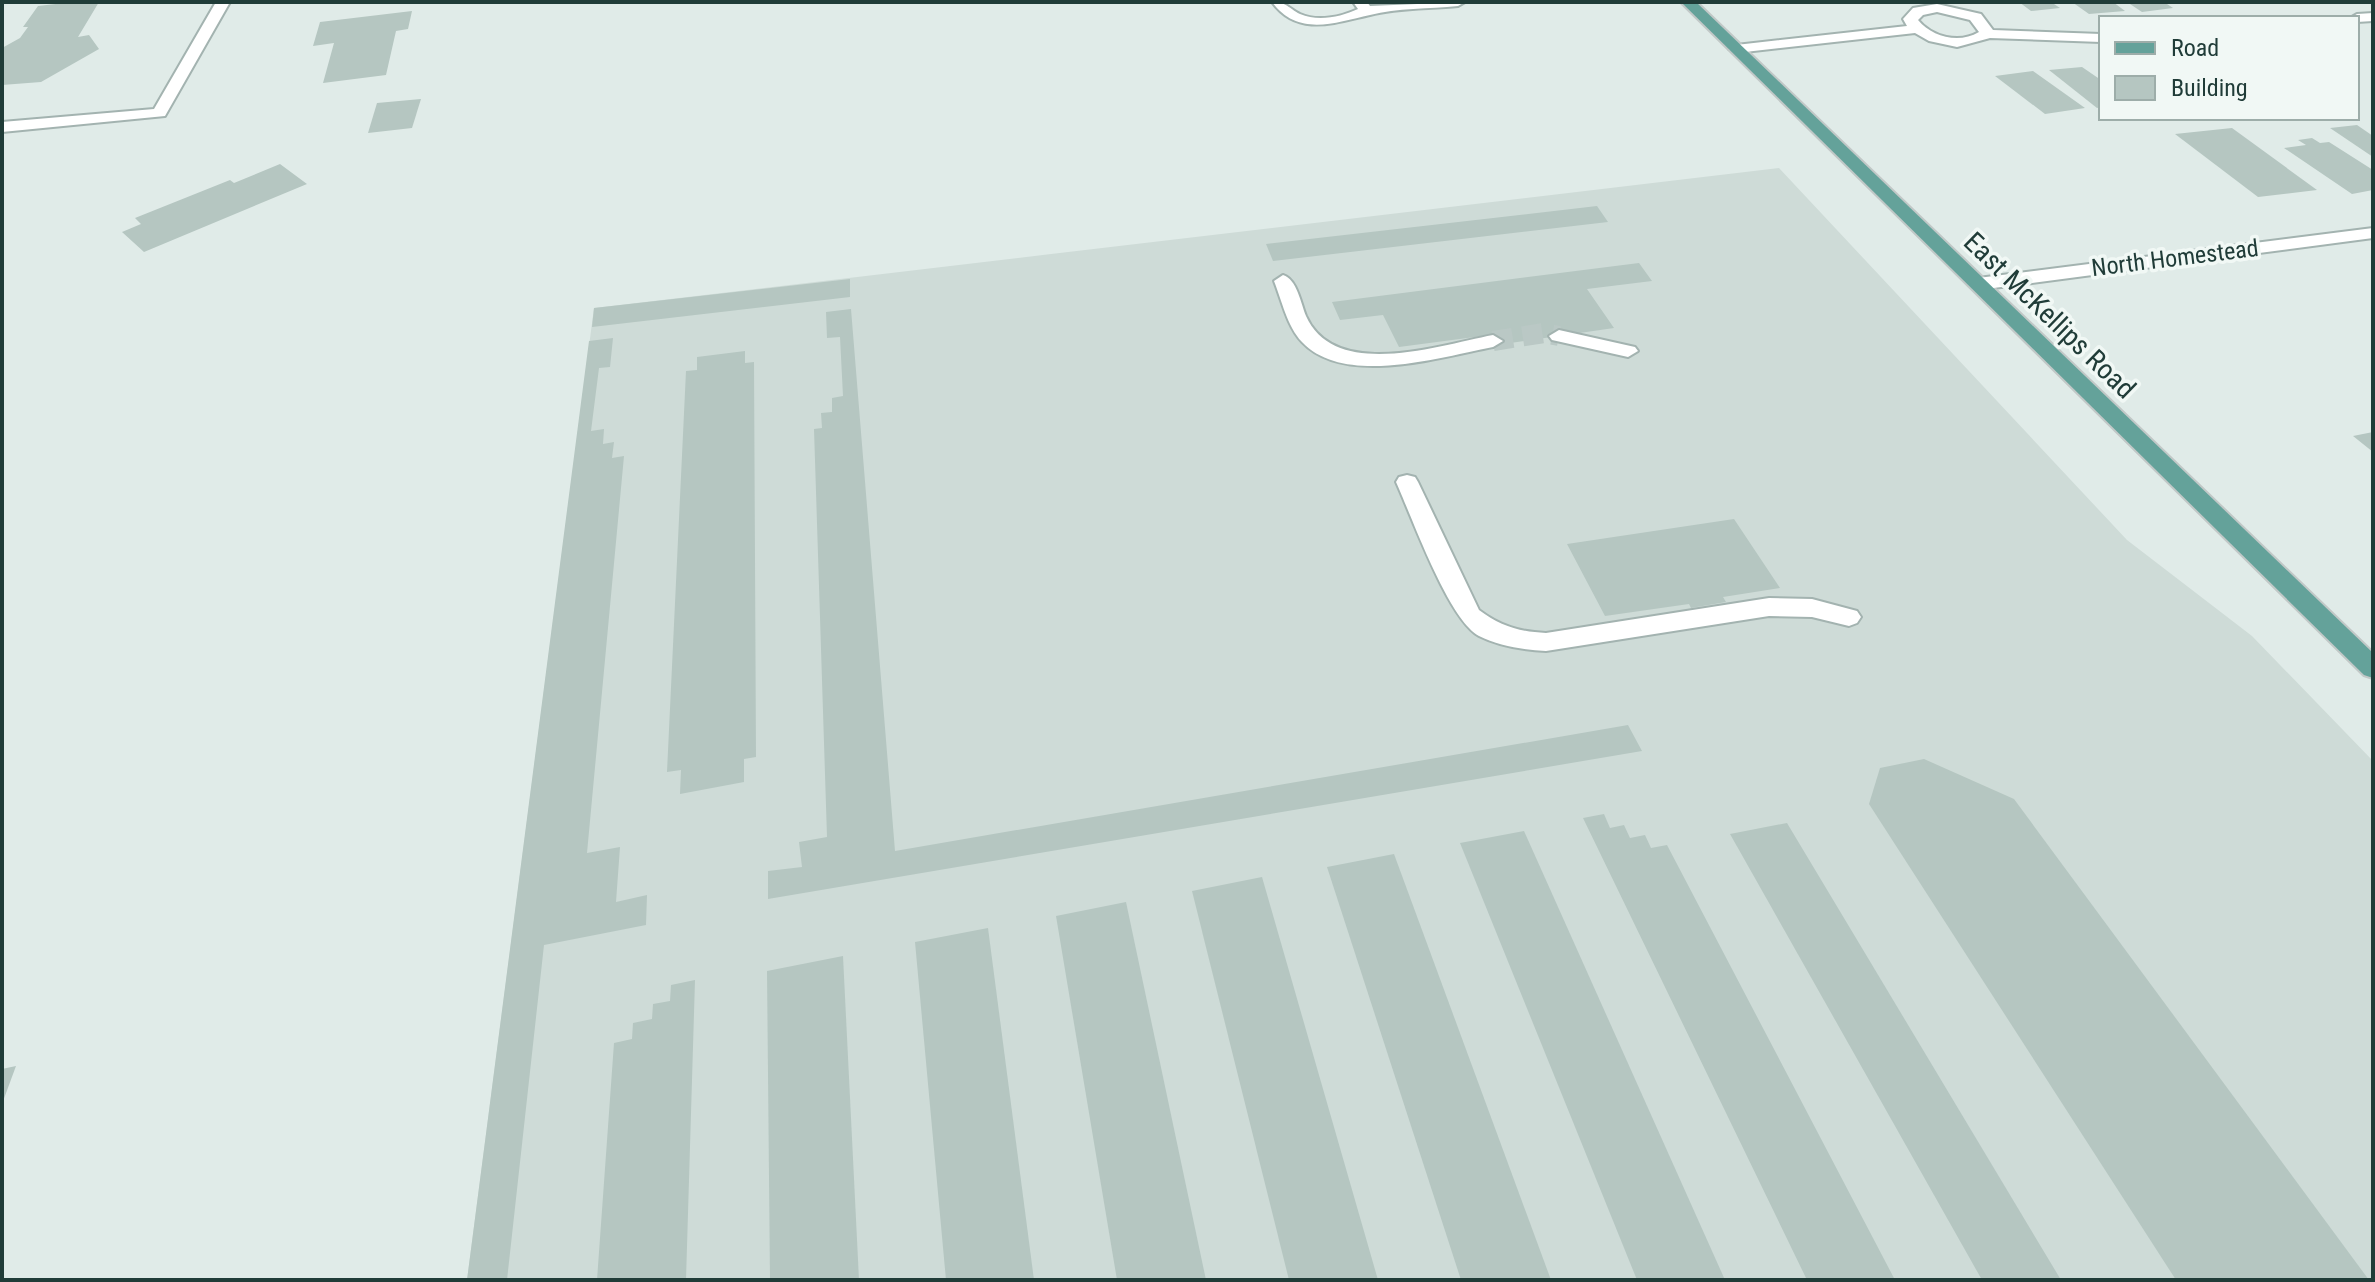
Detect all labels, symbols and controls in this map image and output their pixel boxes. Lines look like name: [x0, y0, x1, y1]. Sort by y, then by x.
legend: [2099, 16, 2359, 120]
text: Road: [2171, 34, 2219, 62]
text: Building: [2171, 74, 2248, 102]
street label: East McKellips Road: [1957, 225, 2142, 406]
street label: North Homestead: [2090, 234, 2260, 282]

